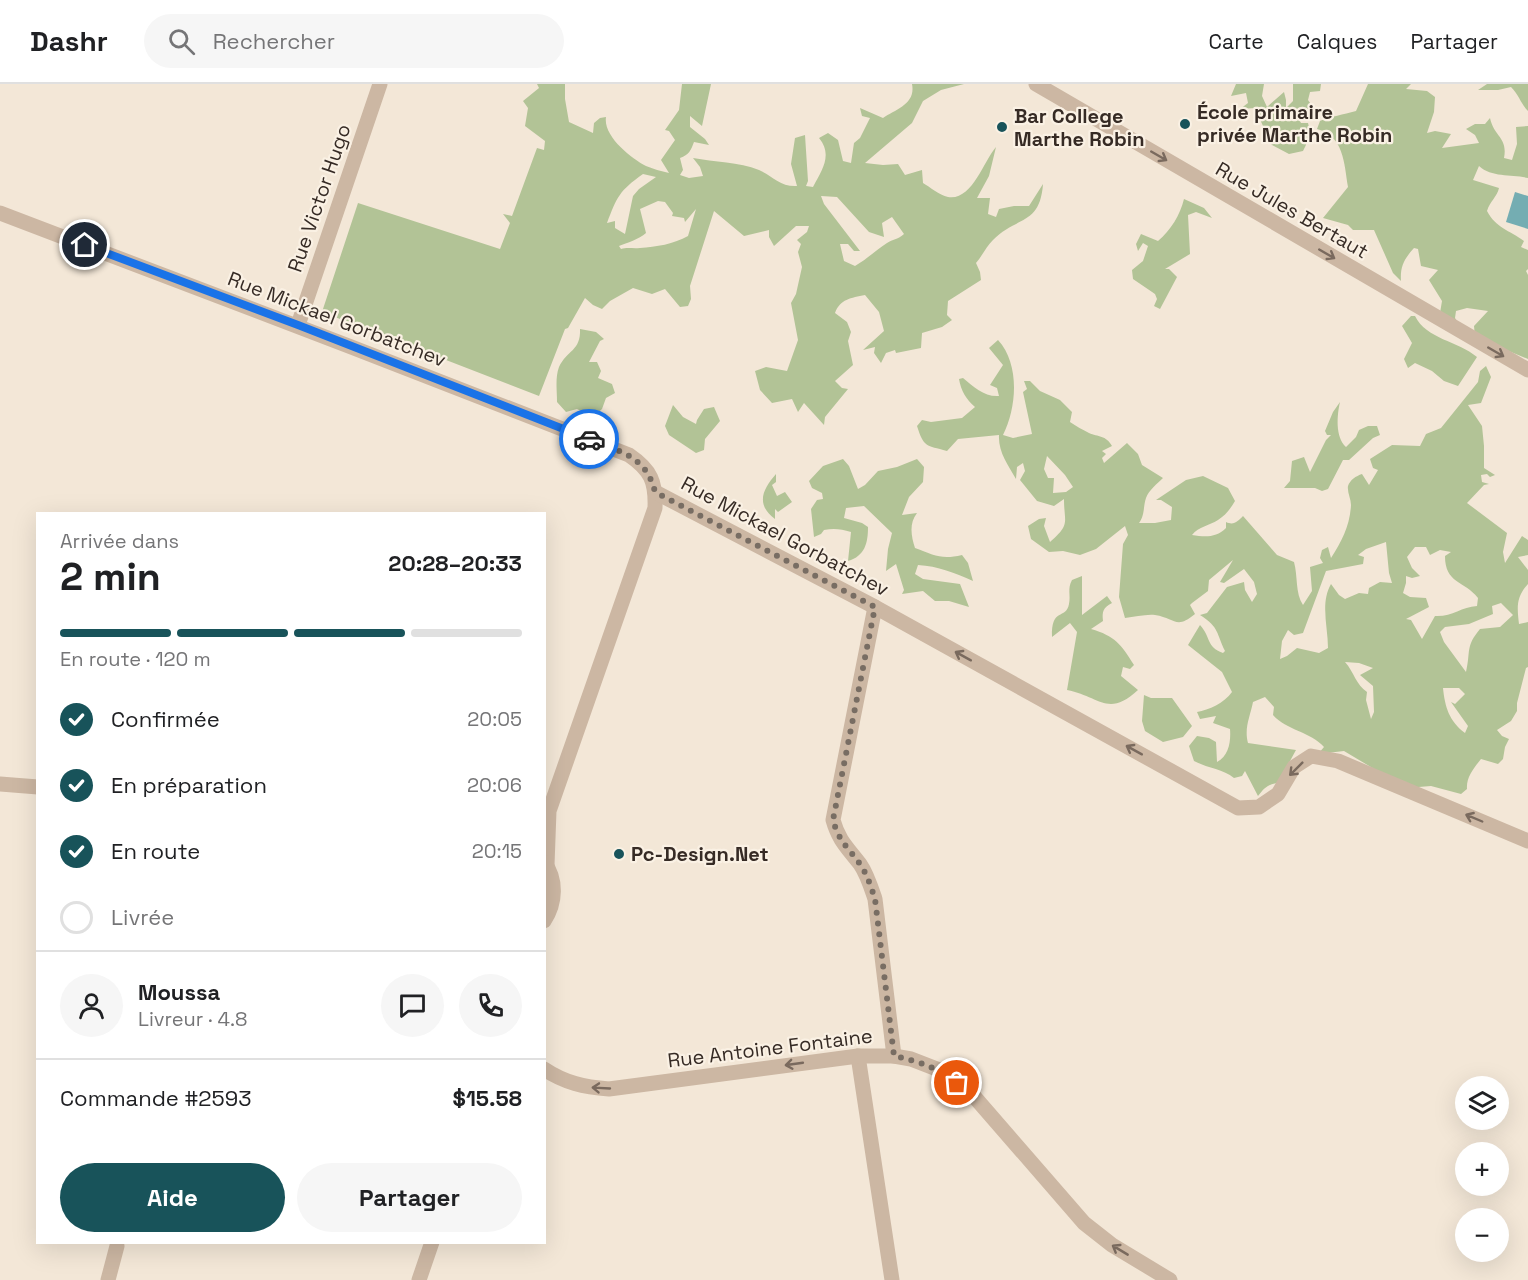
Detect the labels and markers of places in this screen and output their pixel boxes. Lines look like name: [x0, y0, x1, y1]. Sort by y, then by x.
place label: École primaire privée Marthe Robin: [1197, 99, 1392, 148]
place label: Bar College Marthe Robin: [1014, 103, 1144, 152]
marker: École primaire privée Marthe Robin: [1178, 117, 1192, 131]
marker: Bar College Marthe Robin: [995, 120, 1009, 134]
pin: [59, 219, 110, 270]
place label: Pc-Design.Net: [631, 841, 769, 867]
marker: Pc-Design.Net: [612, 847, 626, 861]
pin: [931, 1057, 982, 1108]

